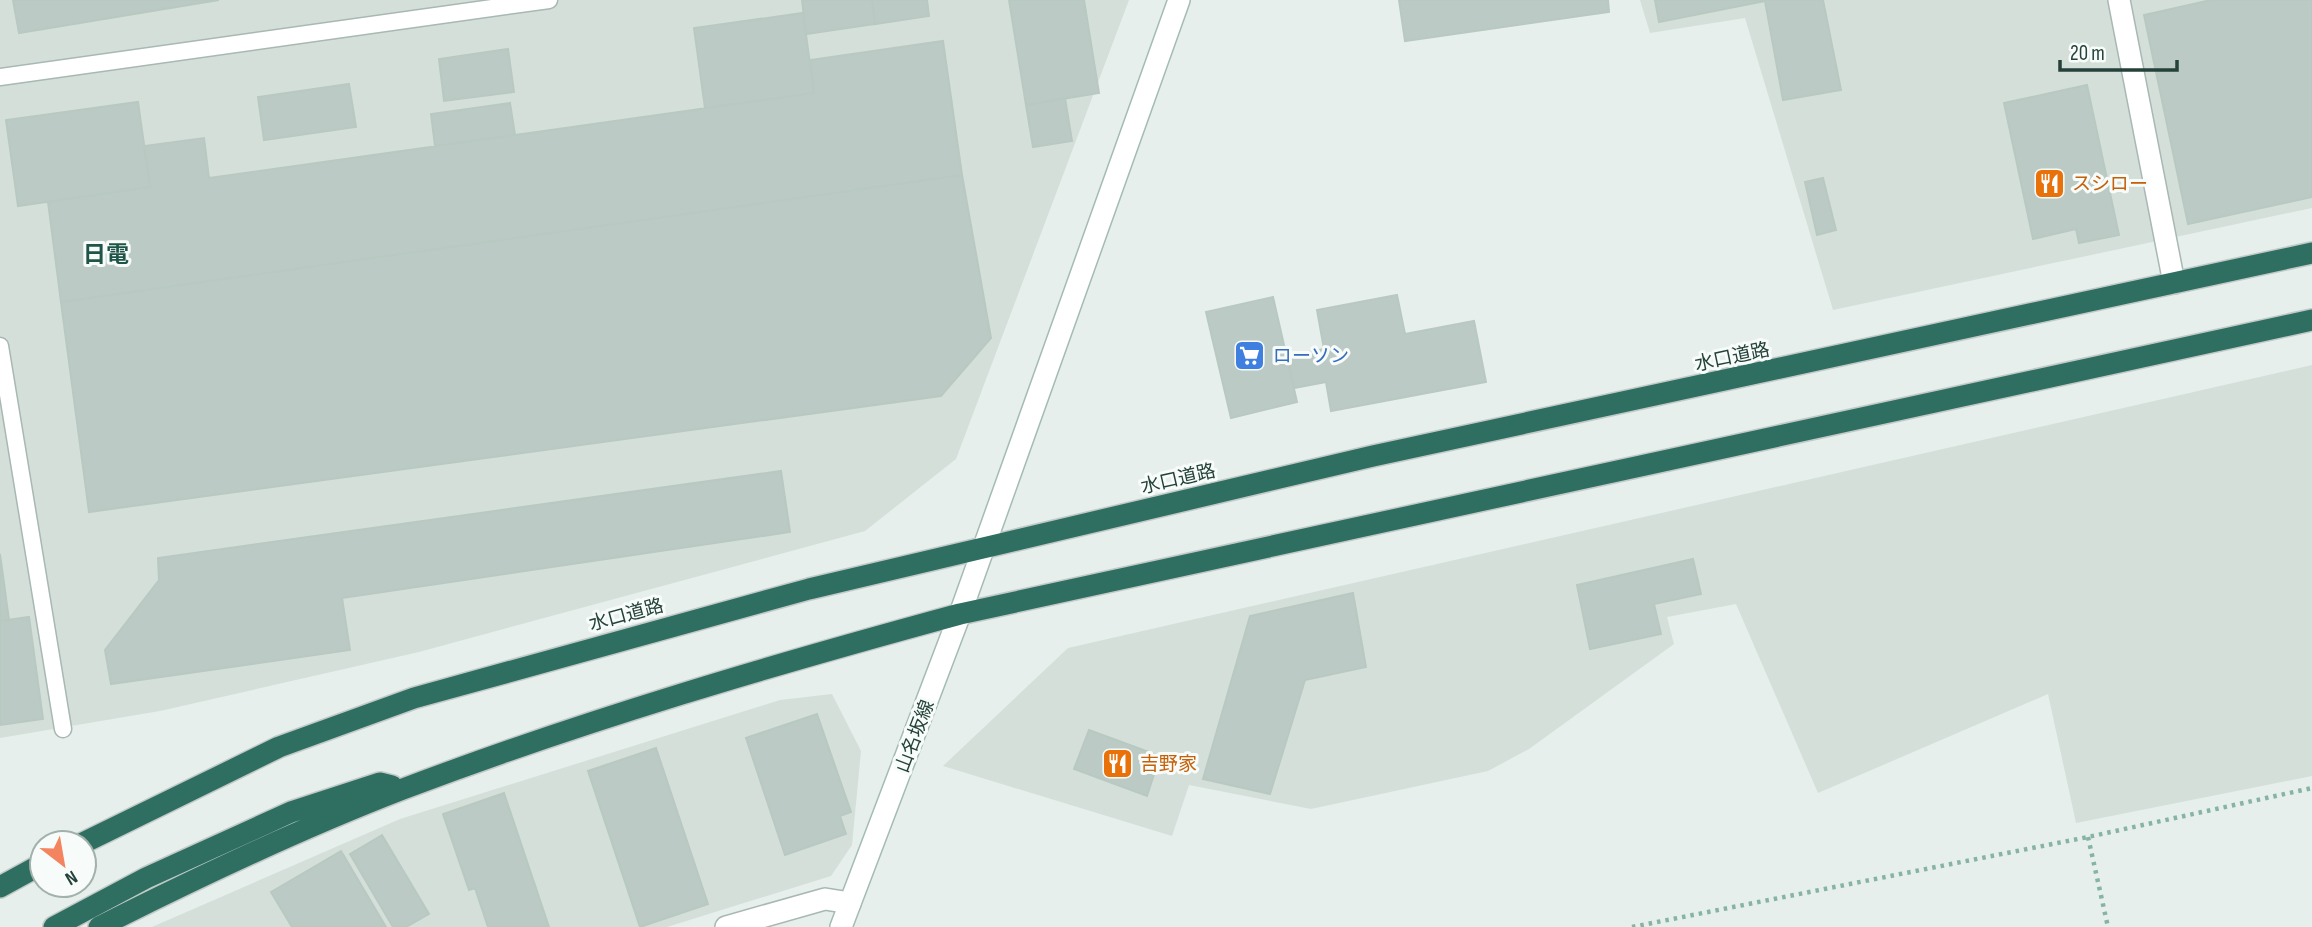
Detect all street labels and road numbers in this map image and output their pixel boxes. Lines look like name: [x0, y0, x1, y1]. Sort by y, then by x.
street label: 水口道路: [1693, 338, 1772, 377]
street label: 水口道路: [1139, 460, 1218, 499]
street label: 水口道路: [587, 595, 666, 636]
street label: 山名坂線: [891, 697, 940, 776]

